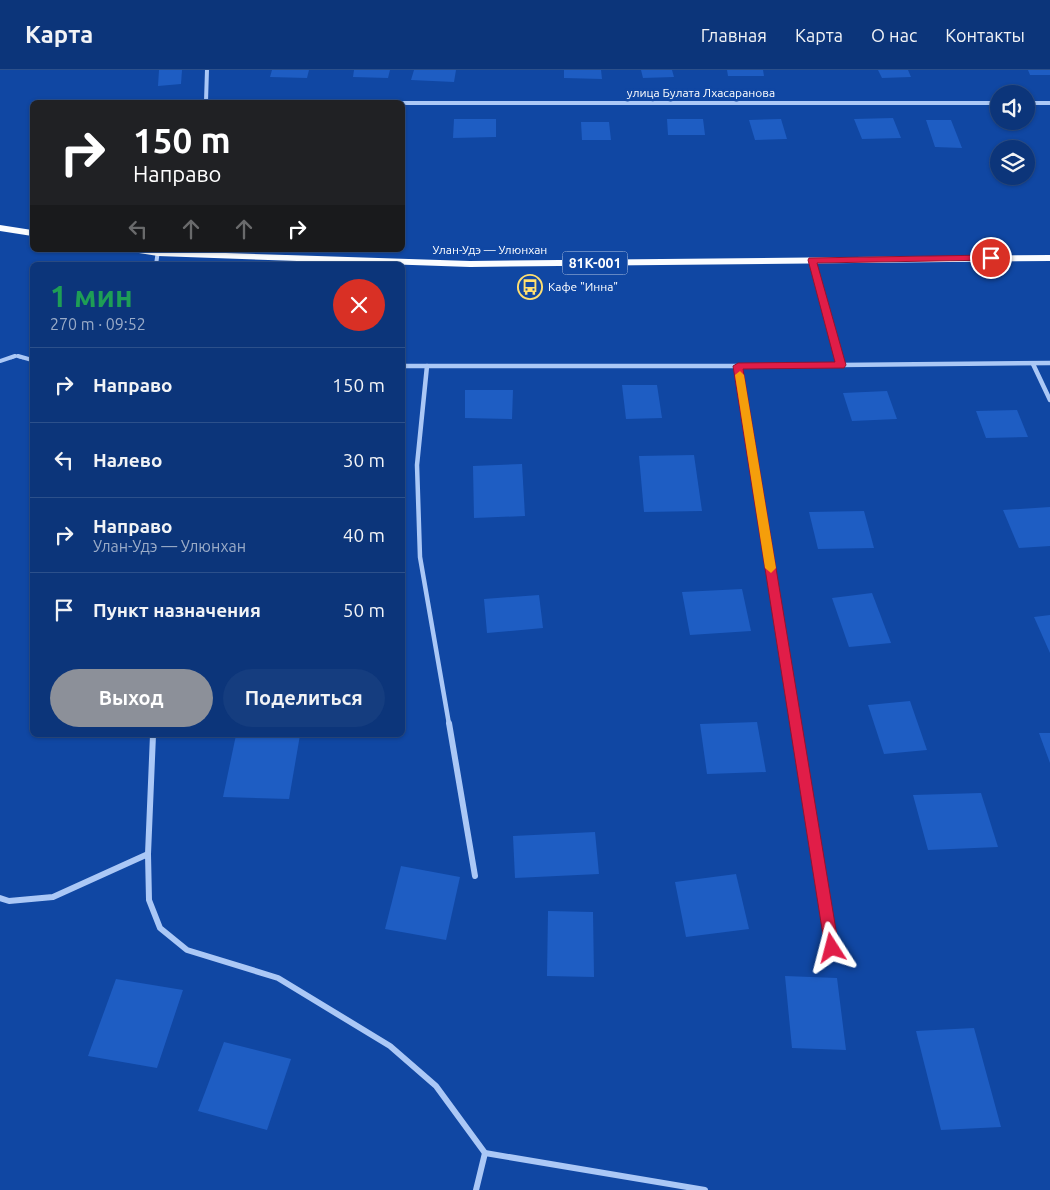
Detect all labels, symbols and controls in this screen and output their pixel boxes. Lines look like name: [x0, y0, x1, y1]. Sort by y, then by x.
text: Карта: [25, 21, 93, 48]
text: Главная: [701, 25, 767, 45]
text: Карта: [795, 25, 843, 45]
text: О нас: [871, 25, 917, 45]
text: Контакты: [945, 25, 1025, 45]
map controls: [990, 85, 1035, 185]
button: sound: [990, 85, 1035, 130]
street label: улица Булата Лхасаранова: [627, 86, 775, 99]
icon: right: [50, 120, 115, 185]
text: 150 m: [133, 120, 231, 160]
button: layers: [990, 140, 1035, 185]
text: Направо: [133, 161, 221, 186]
icon: left: [124, 215, 152, 243]
icon: ahead: [177, 215, 205, 243]
icon: ahead: [230, 215, 258, 243]
icon: right: [283, 215, 311, 243]
pin: [970, 237, 1012, 279]
street label: Улан-Удэ — Улюнхан: [433, 243, 547, 256]
icon: arrive: [977, 244, 1005, 272]
road number: 81К-001: [562, 252, 628, 274]
bus stop icon: Кафе "Инна": [517, 274, 543, 300]
text: 1 мин: [50, 279, 133, 313]
button: close: [333, 279, 385, 331]
place label: Кафе "Инна": [548, 280, 618, 293]
text: 270 m · 09:52: [50, 315, 146, 333]
icon: right: [50, 371, 78, 399]
text: Направо: [93, 374, 173, 396]
text: 150 m: [332, 374, 385, 396]
icon: left: [50, 446, 78, 474]
text: Налево: [93, 449, 162, 471]
text: 30 m: [343, 449, 385, 471]
text: Направо: [93, 515, 173, 537]
icon: right: [50, 521, 78, 549]
text: 40 m: [343, 524, 385, 546]
text: Улан-Удэ — Улюнхан: [93, 537, 246, 555]
icon: arrive: [50, 596, 78, 624]
text: Пункт назначения: [93, 599, 261, 621]
text: 50 m: [343, 599, 385, 621]
button: Выход: [50, 669, 213, 727]
button: Поделиться: [223, 669, 385, 727]
position arrow: [805, 921, 857, 973]

